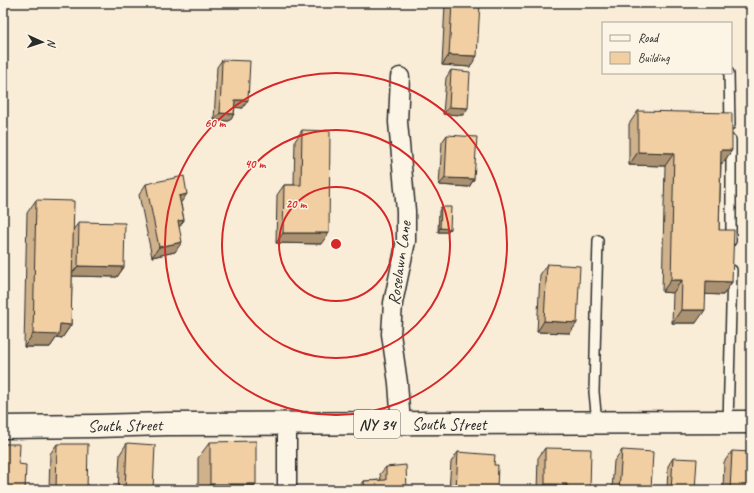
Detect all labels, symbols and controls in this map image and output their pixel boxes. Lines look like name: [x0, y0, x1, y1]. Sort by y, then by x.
north arrow: [22, 22, 62, 62]
legend: [602, 22, 732, 74]
text: Road: [638, 30, 660, 46]
text: N: [45, 39, 59, 48]
text: Building: [638, 50, 670, 66]
text: 60 m: [205, 115, 227, 131]
text: 40 m: [245, 156, 266, 172]
text: 20 m: [286, 196, 307, 212]
street label: Roselawn Lane: [383, 218, 416, 306]
centre of rings: [329, 237, 343, 251]
road number: NY 34: [354, 410, 400, 438]
street label: South Street: [88, 414, 165, 437]
street label: South Street: [412, 414, 489, 435]

